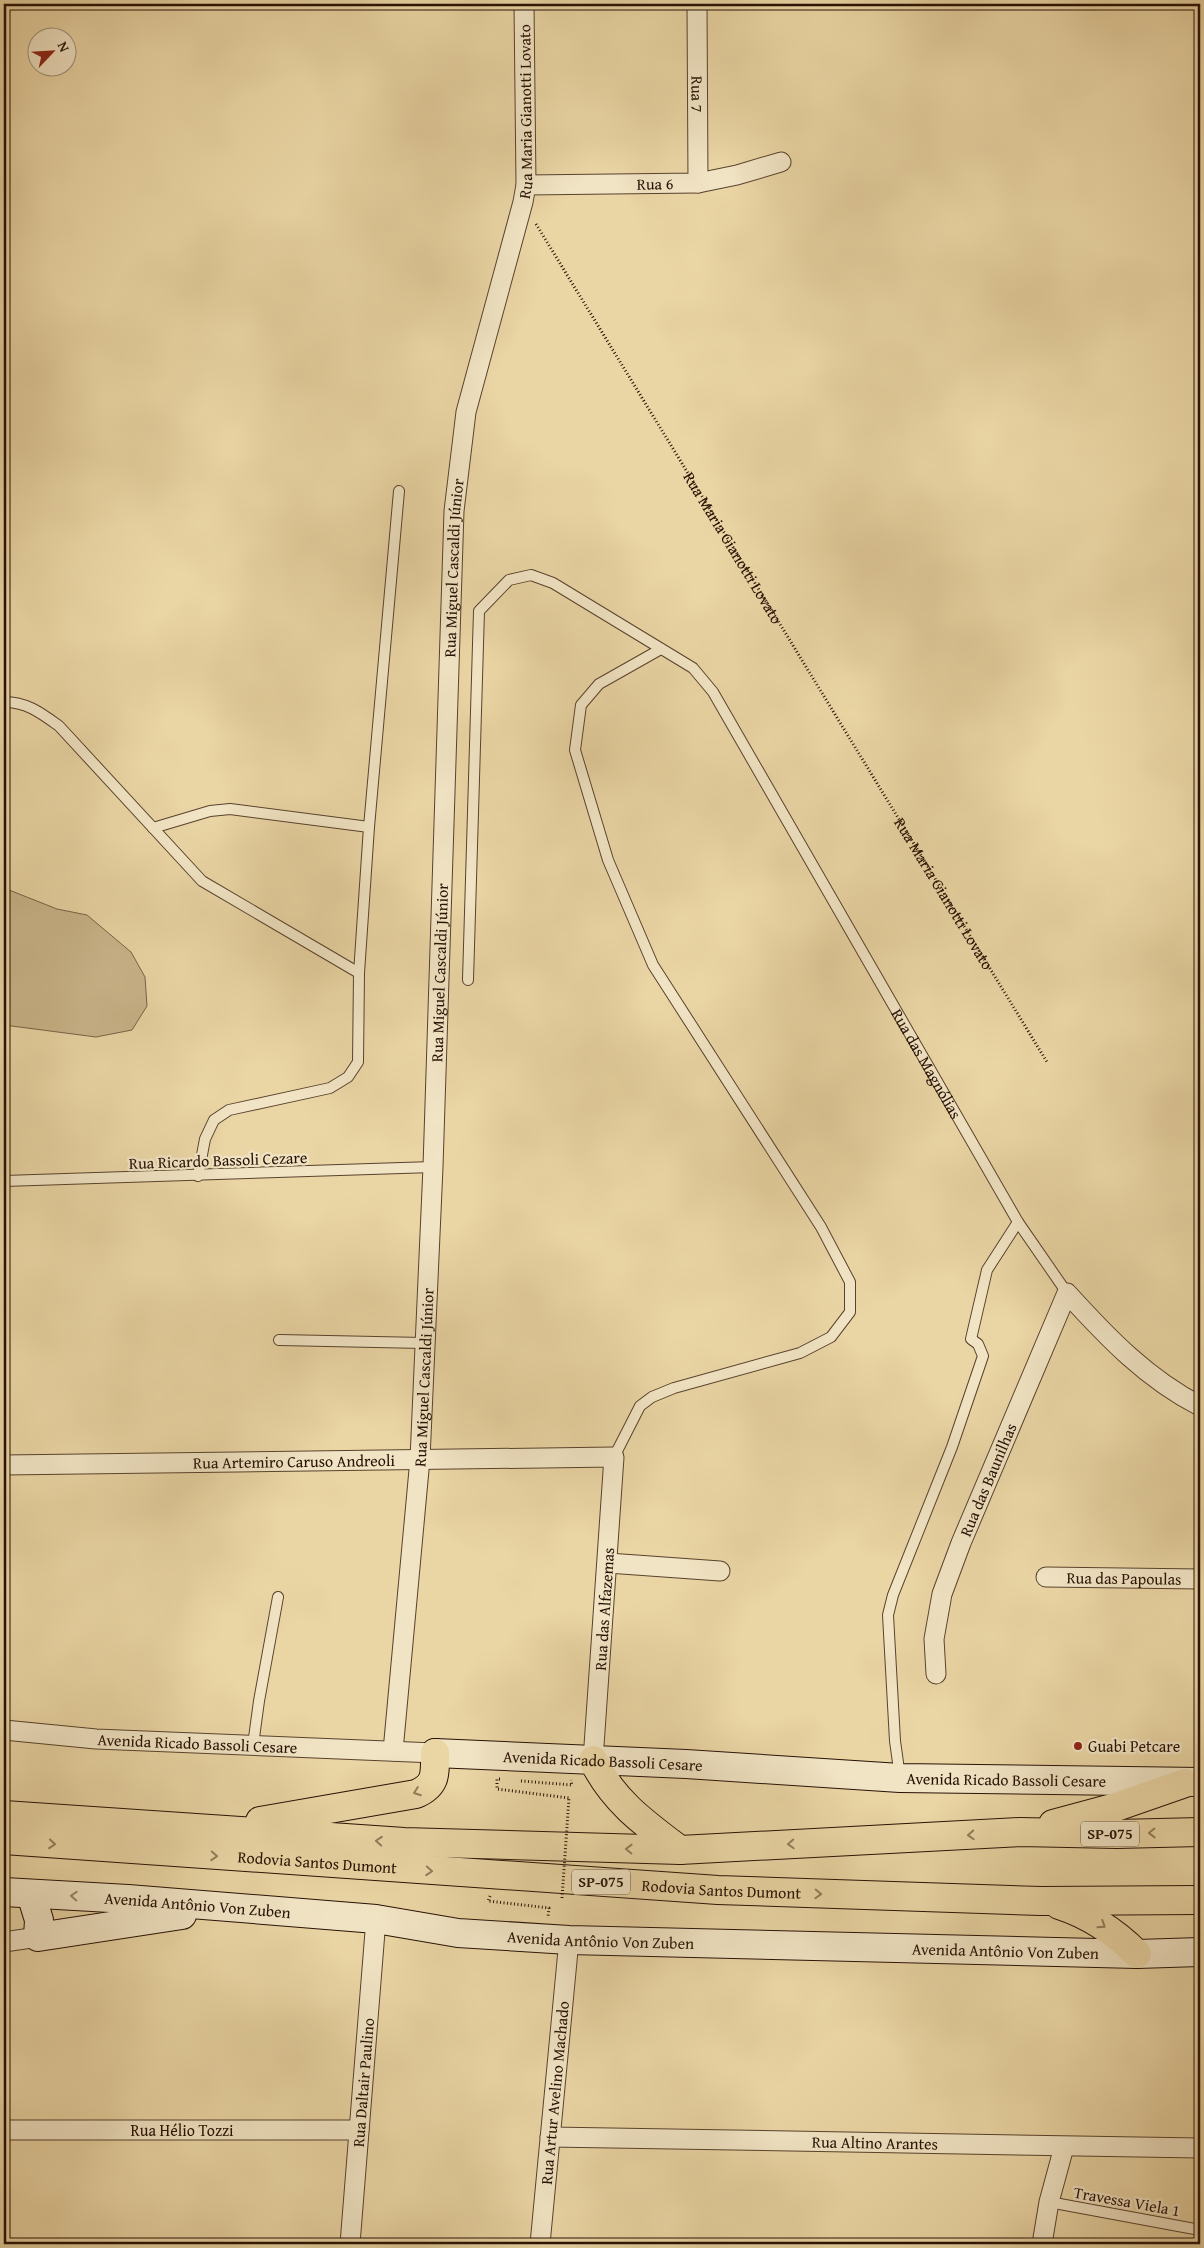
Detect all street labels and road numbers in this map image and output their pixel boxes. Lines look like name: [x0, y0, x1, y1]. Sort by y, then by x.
street label: Rua Maria Gianotti Lovato: [512, 24, 539, 201]
street label: Rua 7: [685, 76, 710, 113]
street label: Rua 6: [637, 171, 674, 196]
street label: Rua Maria Gianotti Lovato: [678, 467, 789, 628]
street label: Rua Miguel Cascaldi Júnior: [437, 477, 470, 658]
street label: Rua Maria Gianotti Lovato: [888, 813, 1000, 974]
street label: Rua Miguel Cascaldi Júnior: [424, 882, 454, 1063]
street label: Rua das Magnólias: [886, 1004, 968, 1123]
street label: Rua Ricardo Bassoli Cezare: [128, 1145, 308, 1175]
street label: Rua Miguel Cascaldi Júnior: [407, 1287, 440, 1468]
street label: Rua das Baunilhas: [953, 1419, 1023, 1540]
street label: Rua Artemiro Caruso Andreoli: [193, 1448, 396, 1475]
street label: Rua das Alfazemas: [588, 1547, 620, 1671]
street label: Rua das Papoulas: [1066, 1565, 1182, 1591]
street label: Avenida Ricado Bassoli Cesare: [97, 1727, 298, 1759]
street label: Avenida Ricado Bassoli Cesare: [502, 1744, 703, 1777]
street label: Avenida Ricado Bassoli Cesare: [906, 1766, 1106, 1793]
road number: SP-075: [1081, 1822, 1139, 1846]
street label: Rodovia Santos Dumont: [237, 1844, 398, 1880]
road number: SP-075: [572, 1870, 630, 1894]
street label: Rodovia Santos Dumont: [641, 1873, 802, 1905]
street label: Avenida Antônio Von Zuben: [104, 1886, 292, 1924]
street label: Avenida Antônio Von Zuben: [506, 1924, 694, 1955]
street label: Avenida Antônio Von Zuben: [912, 1936, 1099, 1965]
street label: Rua Artur Avelino Machado: [534, 2000, 575, 2186]
street label: Rua Daltair Paulino: [346, 2017, 380, 2148]
street label: Rua Hélio Tozzi: [131, 2118, 234, 2142]
street label: Rua Altino Arantes: [812, 2129, 938, 2156]
street label: Travessa Viela 1: [1072, 2180, 1182, 2222]

